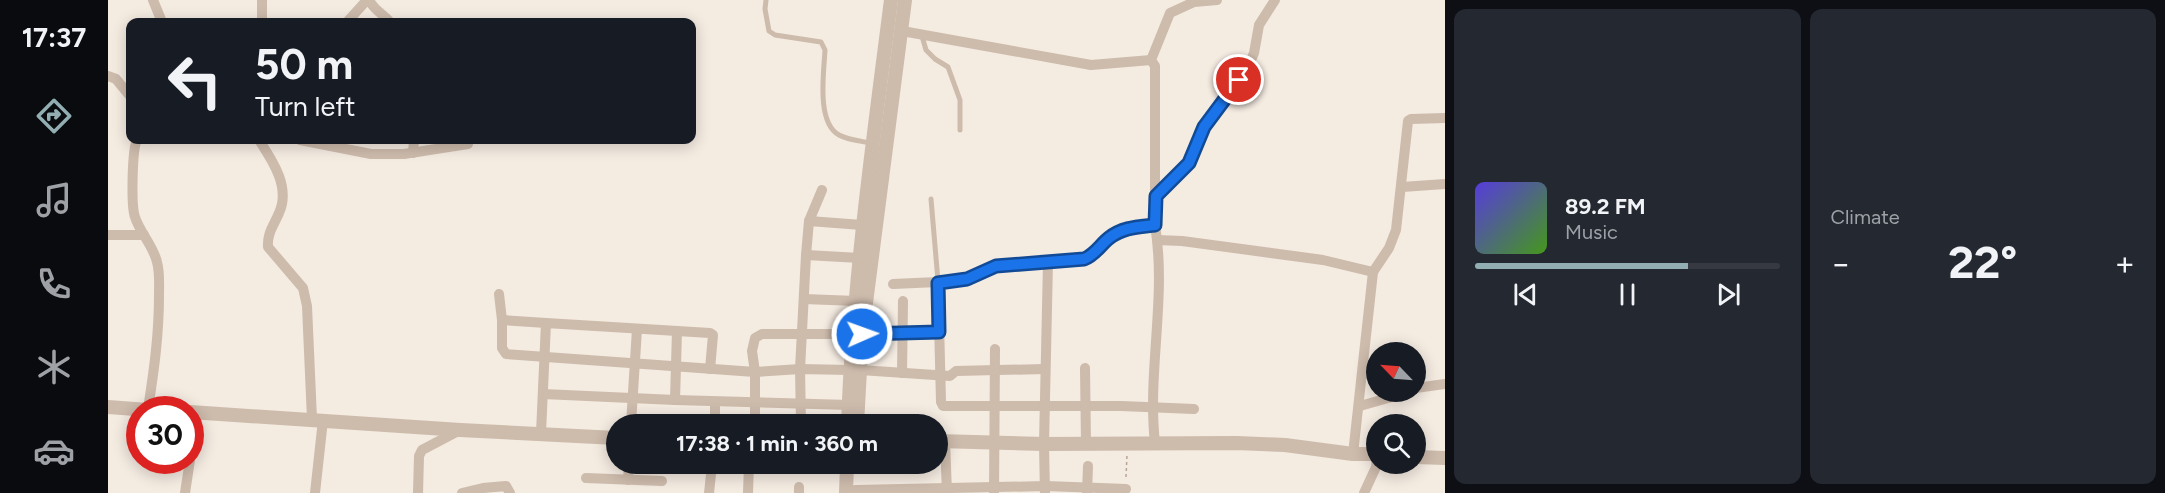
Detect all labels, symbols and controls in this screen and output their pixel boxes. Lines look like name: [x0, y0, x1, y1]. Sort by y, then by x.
text: 17:37: [22, 21, 86, 54]
text: 50 m: [255, 39, 353, 90]
icon: left: [156, 42, 234, 120]
pin: [1213, 54, 1264, 105]
icon: arrive: [1222, 63, 1255, 96]
text: Turn left: [255, 90, 355, 123]
icon: directions: [33, 95, 75, 137]
icon: music: [33, 179, 75, 221]
text: 89.2 FM: [1565, 193, 1646, 220]
text: Climate: [1831, 205, 1900, 229]
text: Music: [1565, 220, 1618, 244]
text: 22°: [1948, 235, 2017, 289]
text: −: [1831, 244, 1851, 283]
text: +: [2114, 244, 2135, 283]
icon: phone: [33, 263, 75, 305]
icon: previous: [1509, 278, 1542, 311]
icon: pause: [1611, 278, 1644, 311]
icon: next: [1712, 278, 1745, 311]
position arrow: [830, 302, 894, 366]
north arrow: [1366, 342, 1426, 402]
map controls: [1366, 342, 1426, 474]
icon: climate: [33, 346, 75, 388]
speed limit sign: 30: [126, 396, 204, 474]
button: search: [1366, 414, 1426, 474]
icon: car: [33, 430, 75, 472]
text: 17:38 · 1 min · 360 m: [676, 430, 878, 457]

